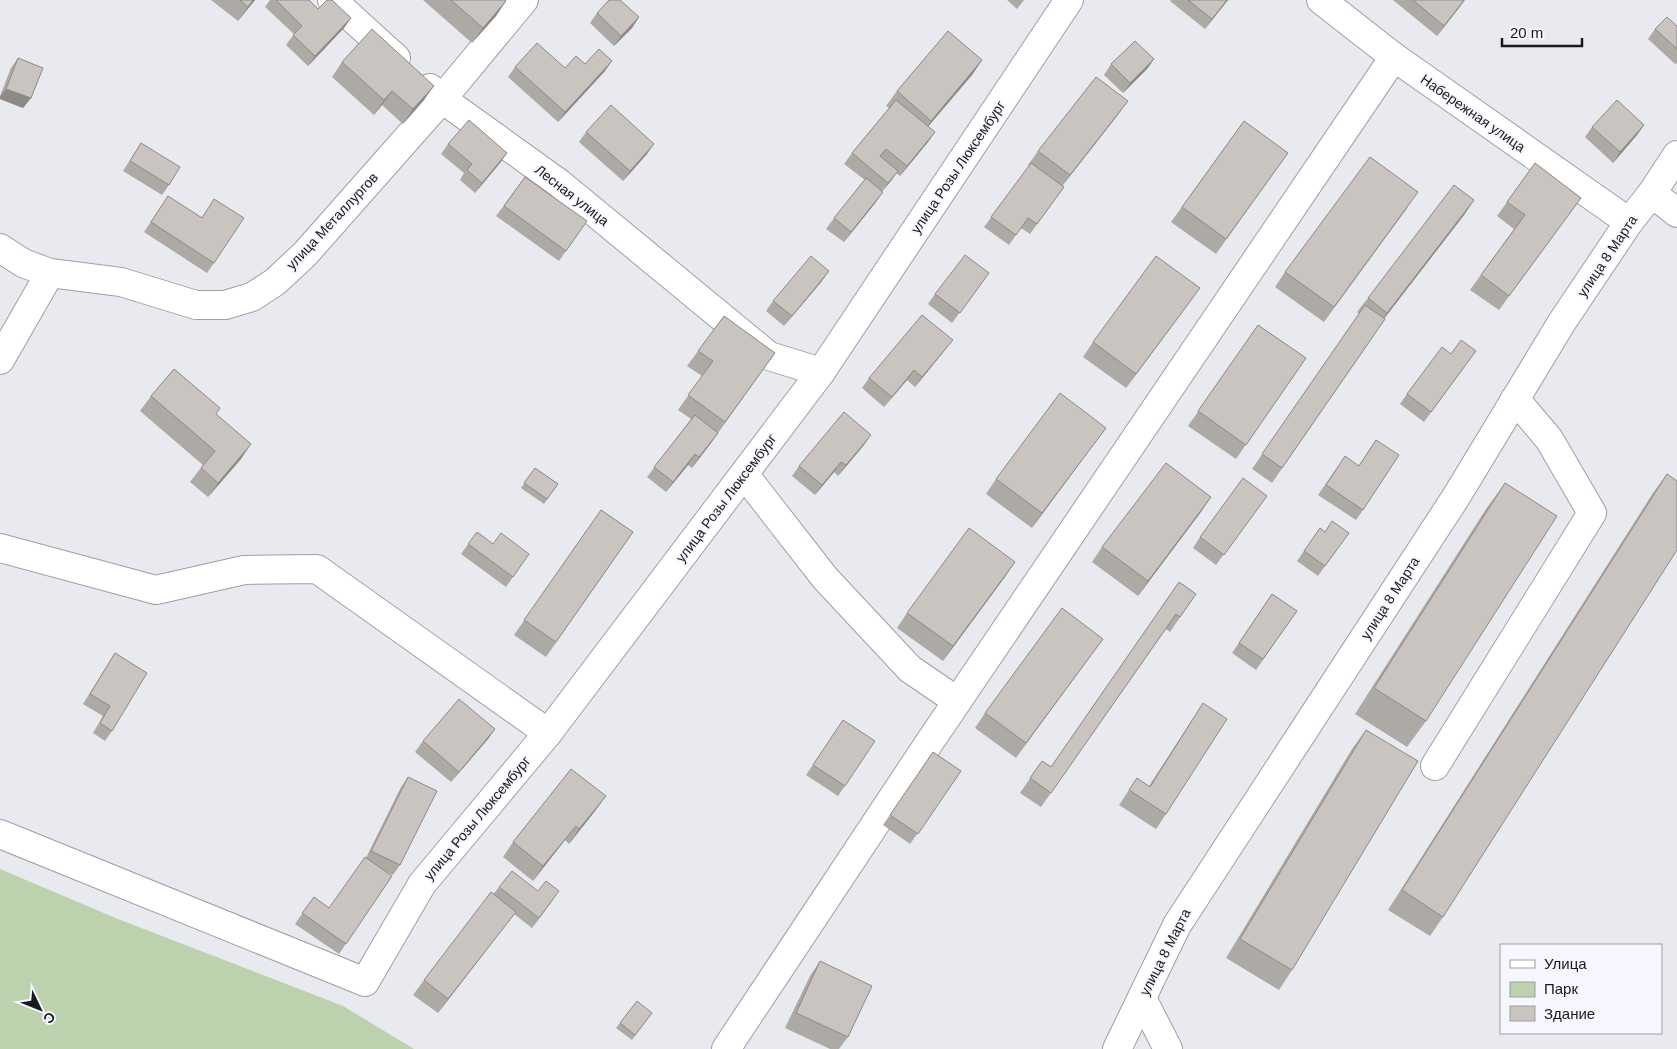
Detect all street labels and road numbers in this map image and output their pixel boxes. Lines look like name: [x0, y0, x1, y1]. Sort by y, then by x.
street label: Набережная улица: [1418, 71, 1528, 155]
street label: улица Розы Люксембург: [908, 98, 1008, 236]
street label: Лесная улица: [532, 161, 612, 229]
street label: улица Металлургов: [283, 169, 381, 273]
street label: улица 8 Марта: [1574, 212, 1640, 300]
street label: улица Розы Люксембург: [672, 431, 780, 565]
street label: улица 8 Марта: [1357, 554, 1423, 642]
street label: улица Розы Люксембург: [420, 753, 534, 883]
street label: улица 8 Марта: [1136, 906, 1194, 998]

